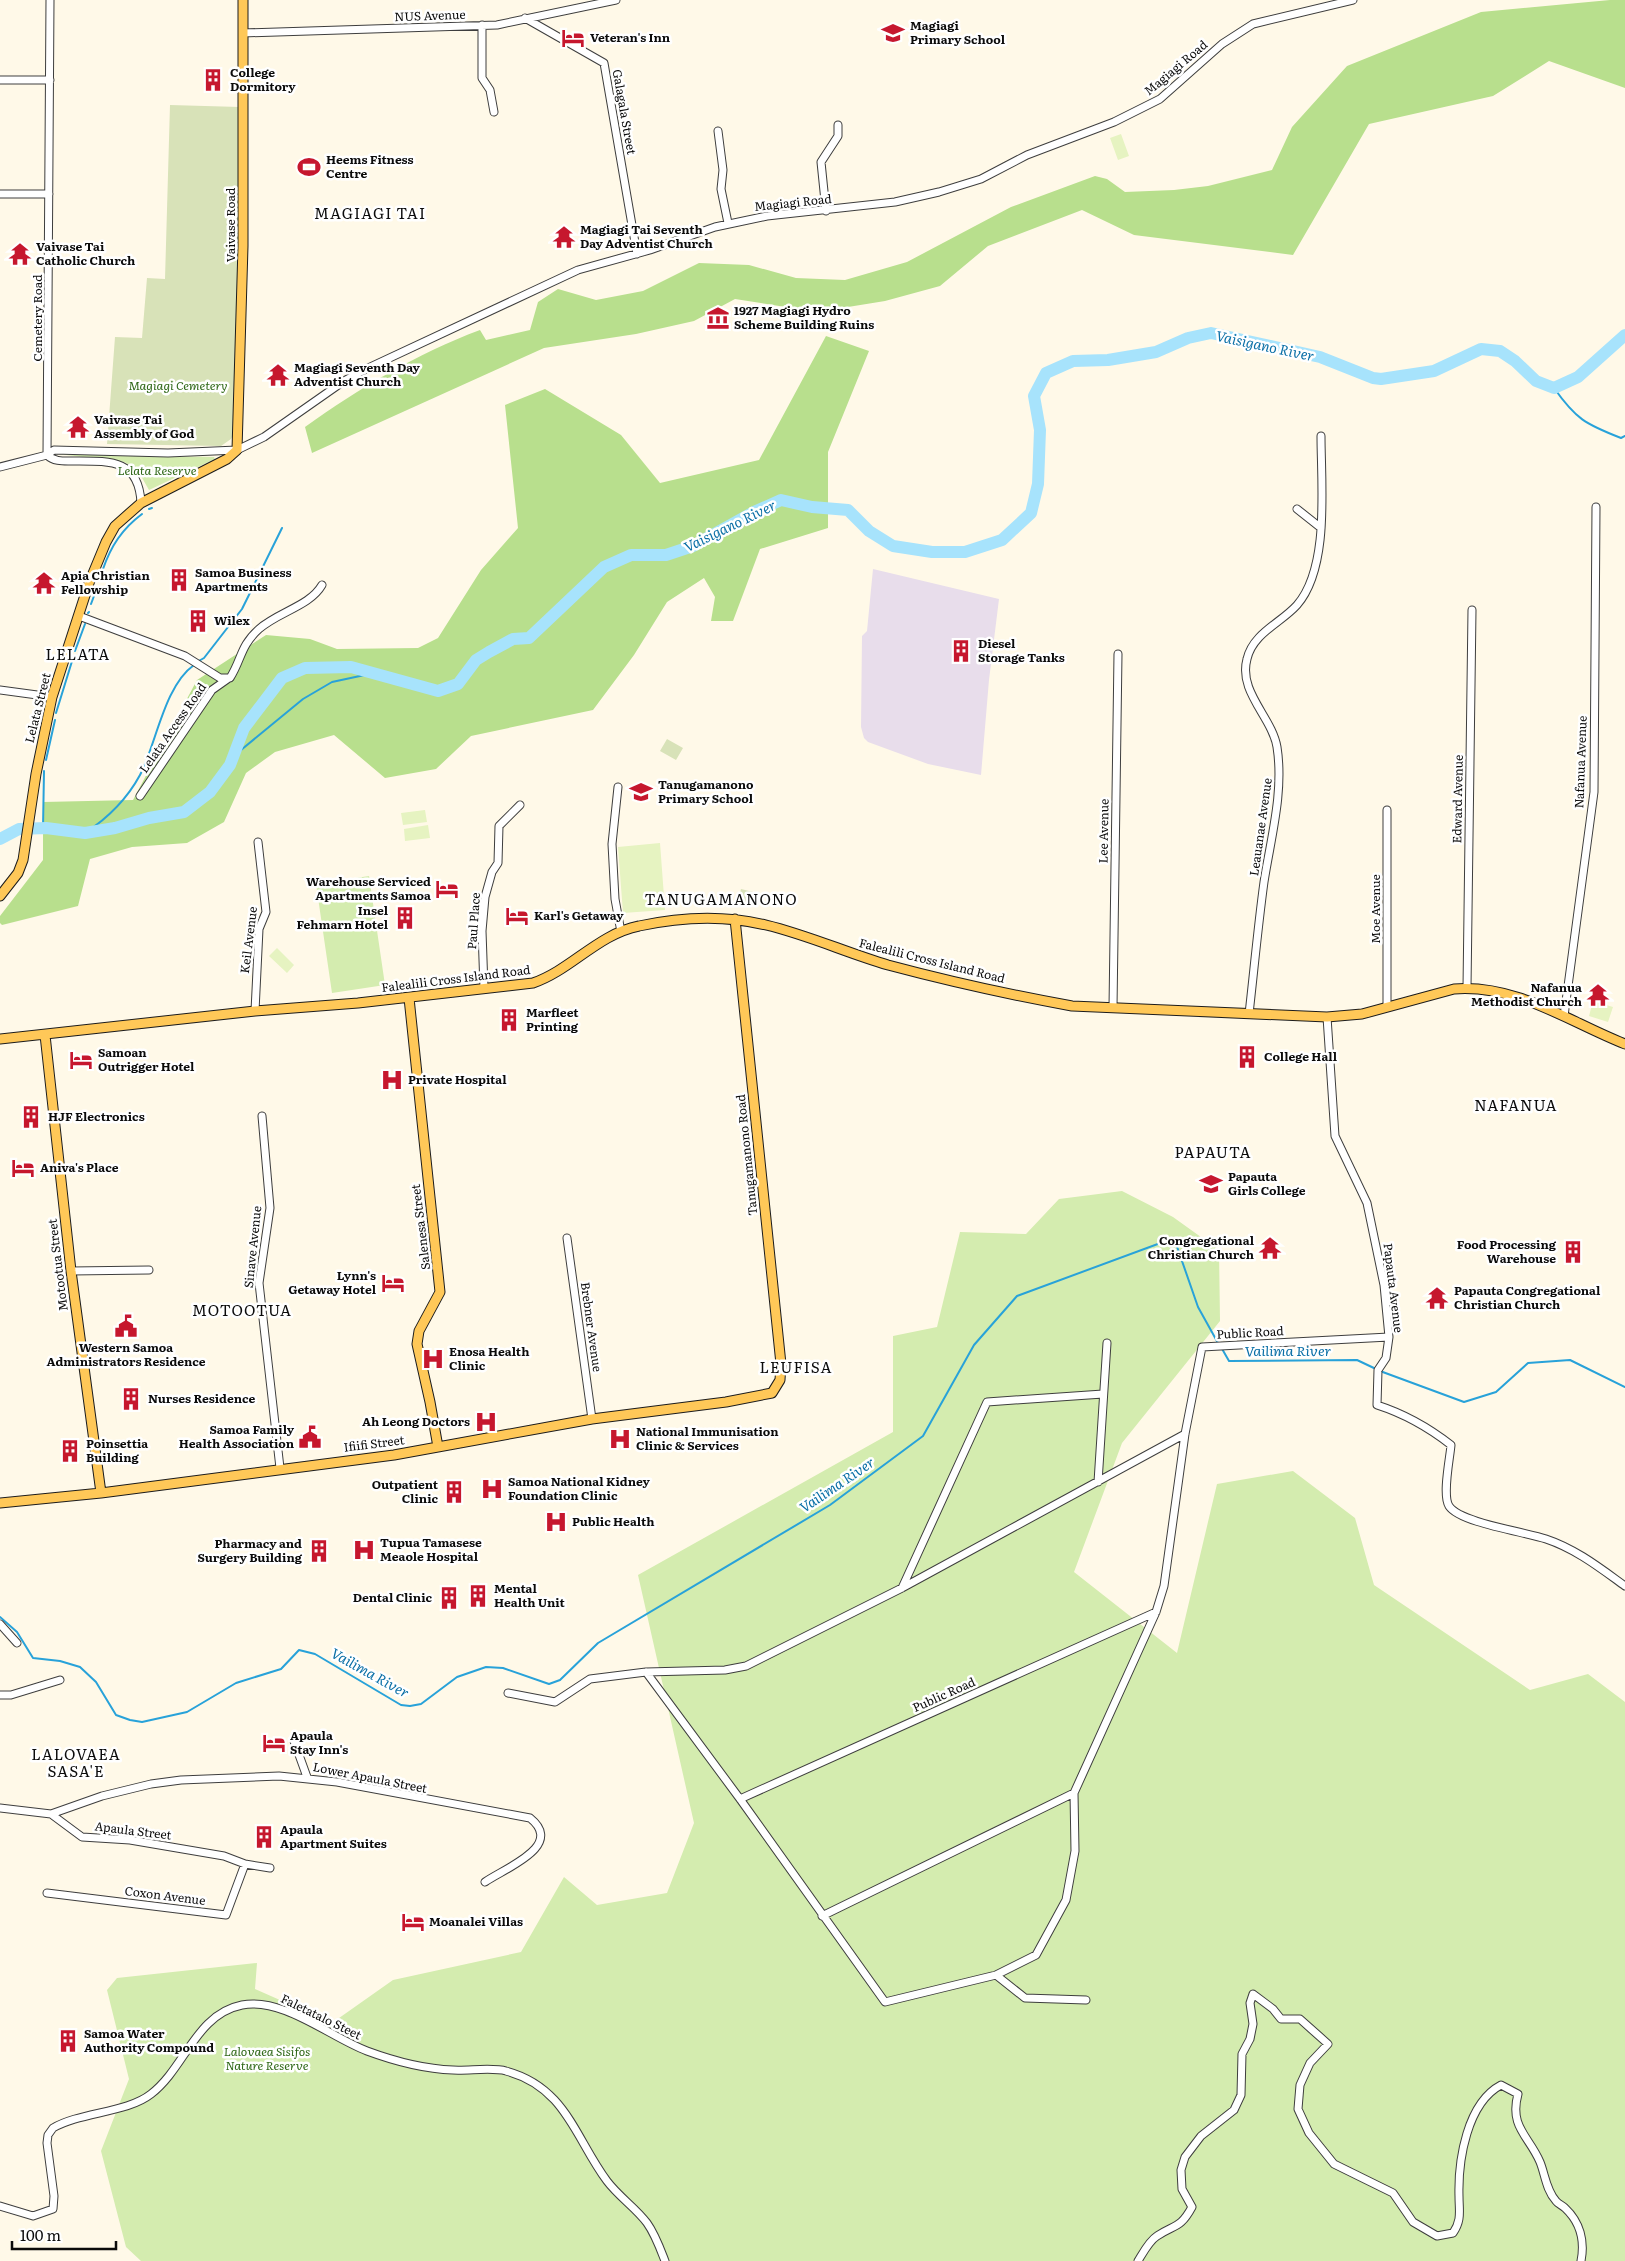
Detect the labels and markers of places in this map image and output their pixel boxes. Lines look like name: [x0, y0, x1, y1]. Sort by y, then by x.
place label: Magiagi Primary School: [910, 16, 1006, 48]
school or university icon: Magiagi Primary School: [880, 20, 906, 46]
hotel icon: Veteran's Inn: [560, 25, 586, 51]
place label: Veteran's Inn: [590, 28, 671, 46]
place label: College Dormitory: [230, 63, 296, 95]
building icon: College Dormitory: [200, 67, 226, 93]
place label: Heems Fitness Centre: [326, 150, 414, 182]
sports icon: Heems Fitness Centre: [296, 154, 322, 180]
place label: Magiagi Tai Seventh Day Adventist Church: [580, 220, 713, 252]
temple icon: Magiagi Tai Seventh Day Adventist Church: [551, 224, 577, 250]
place label: Vaivase Tai Catholic Church: [36, 237, 135, 269]
temple icon: Vaivase Tai Catholic Church: [7, 241, 33, 267]
place label: 1927 Magiagi Hydro Scheme Building Ruins: [734, 301, 874, 333]
museum icon: 1927 Magiagi Hydro Scheme Building Ruins: [705, 305, 731, 331]
place label: Magiagi Seventh Day Adventist Church: [294, 358, 421, 390]
temple icon: Magiagi Seventh Day Adventist Church: [265, 362, 291, 388]
place label: Vaivase Tai Assembly of God: [94, 410, 195, 442]
temple icon: Vaivase Tai Assembly of God: [65, 414, 91, 440]
place label: Samoa Business Apartments: [195, 563, 291, 595]
place label: Apia Christian Fellowship: [61, 566, 150, 598]
building icon: Samoa Business Apartments: [166, 567, 192, 593]
temple icon: Apia Christian Fellowship: [31, 570, 57, 596]
building icon: Wilex: [185, 608, 211, 634]
place label: Wilex: [214, 611, 251, 629]
place label: Diesel Storage Tanks: [978, 634, 1065, 666]
building icon: Diesel Storage Tanks: [948, 638, 974, 664]
place label: Tanugamanono Primary School: [658, 775, 754, 807]
school or university icon: Tanugamanono Primary School: [628, 779, 654, 805]
place label: Warehouse Serviced Apartments Samoa: [306, 872, 431, 904]
hotel icon: Warehouse Serviced Apartments Samoa: [434, 876, 460, 902]
place label: Insel Fehmarn Hotel: [296, 901, 389, 933]
hotel icon: Karl's Getaway: [504, 903, 530, 929]
building icon: Insel Fehmarn Hotel: [392, 905, 418, 931]
place label: Karl's Getaway: [534, 906, 624, 924]
place label: Nafanua Methodist Church: [1471, 978, 1582, 1010]
temple icon: Nafanua Methodist Church: [1585, 982, 1611, 1008]
place label: Marfleet Printing: [526, 1003, 579, 1035]
building icon: Marfleet Printing: [496, 1007, 522, 1033]
place label: Samoan Outrigger Hotel: [98, 1043, 195, 1075]
building icon: College Hall: [1234, 1044, 1260, 1070]
hotel icon: Samoan Outrigger Hotel: [68, 1047, 94, 1073]
place label: College Hall: [1264, 1047, 1338, 1065]
hospital icon: Private Hospital: [379, 1067, 405, 1093]
place label: Private Hospital: [408, 1070, 507, 1088]
building icon: HJF Electronics: [18, 1104, 44, 1130]
place label: HJF Electronics: [48, 1107, 145, 1125]
hotel icon: Aniva's Place: [10, 1155, 36, 1181]
place label: Aniva's Place: [40, 1158, 119, 1176]
place label: Papauta Girls College: [1228, 1167, 1306, 1199]
school or university icon: Papauta Girls College: [1198, 1171, 1224, 1197]
place label: Congregational Christian Church: [1148, 1231, 1255, 1263]
temple icon: Congregational Christian Church: [1257, 1235, 1283, 1261]
place label: Food Processing Warehouse: [1457, 1235, 1557, 1267]
building icon: Food Processing Warehouse: [1560, 1239, 1586, 1265]
place label: Lynn's Getaway Hotel: [288, 1266, 377, 1298]
hotel icon: Lynn's Getaway Hotel: [380, 1270, 406, 1296]
place label: Papauta Congregational Christian Church: [1454, 1281, 1601, 1313]
temple icon: Papauta Congregational Christian Church: [1424, 1285, 1450, 1311]
public building icon: Western Samoa Administrators Residence: [113, 1313, 139, 1339]
place label: Western Samoa Administrators Residence: [46, 1338, 206, 1370]
place label: Enosa Health Clinic: [449, 1342, 529, 1374]
hospital icon: Enosa Health Clinic: [420, 1346, 446, 1372]
building icon: Nurses Residence: [118, 1386, 144, 1412]
place label: Nurses Residence: [148, 1389, 255, 1407]
hospital icon: Ah Leong Doctors: [473, 1409, 499, 1435]
place label: Ah Leong Doctors: [362, 1412, 470, 1430]
place label: Samoa Family Health Association: [179, 1420, 295, 1452]
place label: National Immunisation Clinic & Services: [636, 1422, 779, 1454]
public building icon: Samoa Family Health Association: [297, 1424, 323, 1450]
hospital icon: National Immunisation Clinic & Services: [607, 1426, 633, 1452]
place label: Poinsettia Building: [86, 1434, 148, 1466]
building icon: Poinsettia Building: [57, 1438, 83, 1464]
place label: Samoa National Kidney Foundation Clinic: [508, 1472, 650, 1504]
place label: Outpatient Clinic: [372, 1475, 439, 1507]
hospital icon: Samoa National Kidney Foundation Clinic: [479, 1476, 505, 1502]
building icon: Outpatient Clinic: [441, 1479, 467, 1505]
hospital icon: Public Health: [543, 1509, 569, 1535]
place label: Public Health: [572, 1512, 655, 1530]
place label: Tupua Tamasese Meaole Hospital: [380, 1533, 482, 1565]
place label: Pharmacy and Surgery Building: [197, 1534, 303, 1566]
hospital icon: Tupua Tamasese Meaole Hospital: [351, 1537, 377, 1563]
building icon: Pharmacy and Surgery Building: [306, 1538, 332, 1564]
place label: Mental Health Unit: [494, 1579, 565, 1611]
building icon: Mental Health Unit: [465, 1583, 491, 1609]
building icon: Dental Clinic: [436, 1585, 462, 1611]
place label: Dental Clinic: [353, 1588, 432, 1606]
place label: Apaula Stay Inn's: [290, 1726, 348, 1758]
hotel icon: Apaula Stay Inn's: [261, 1730, 287, 1756]
place label: Apaula Apartment Suites: [280, 1820, 387, 1852]
building icon: Apaula Apartment Suites: [251, 1824, 277, 1850]
hotel icon: Moanalei Villas: [400, 1909, 426, 1935]
place label: Moanalei Villas: [429, 1912, 523, 1930]
place label: Samoa Water Authority Compound: [84, 2024, 214, 2056]
building icon: Samoa Water Authority Compound: [55, 2028, 81, 2054]

